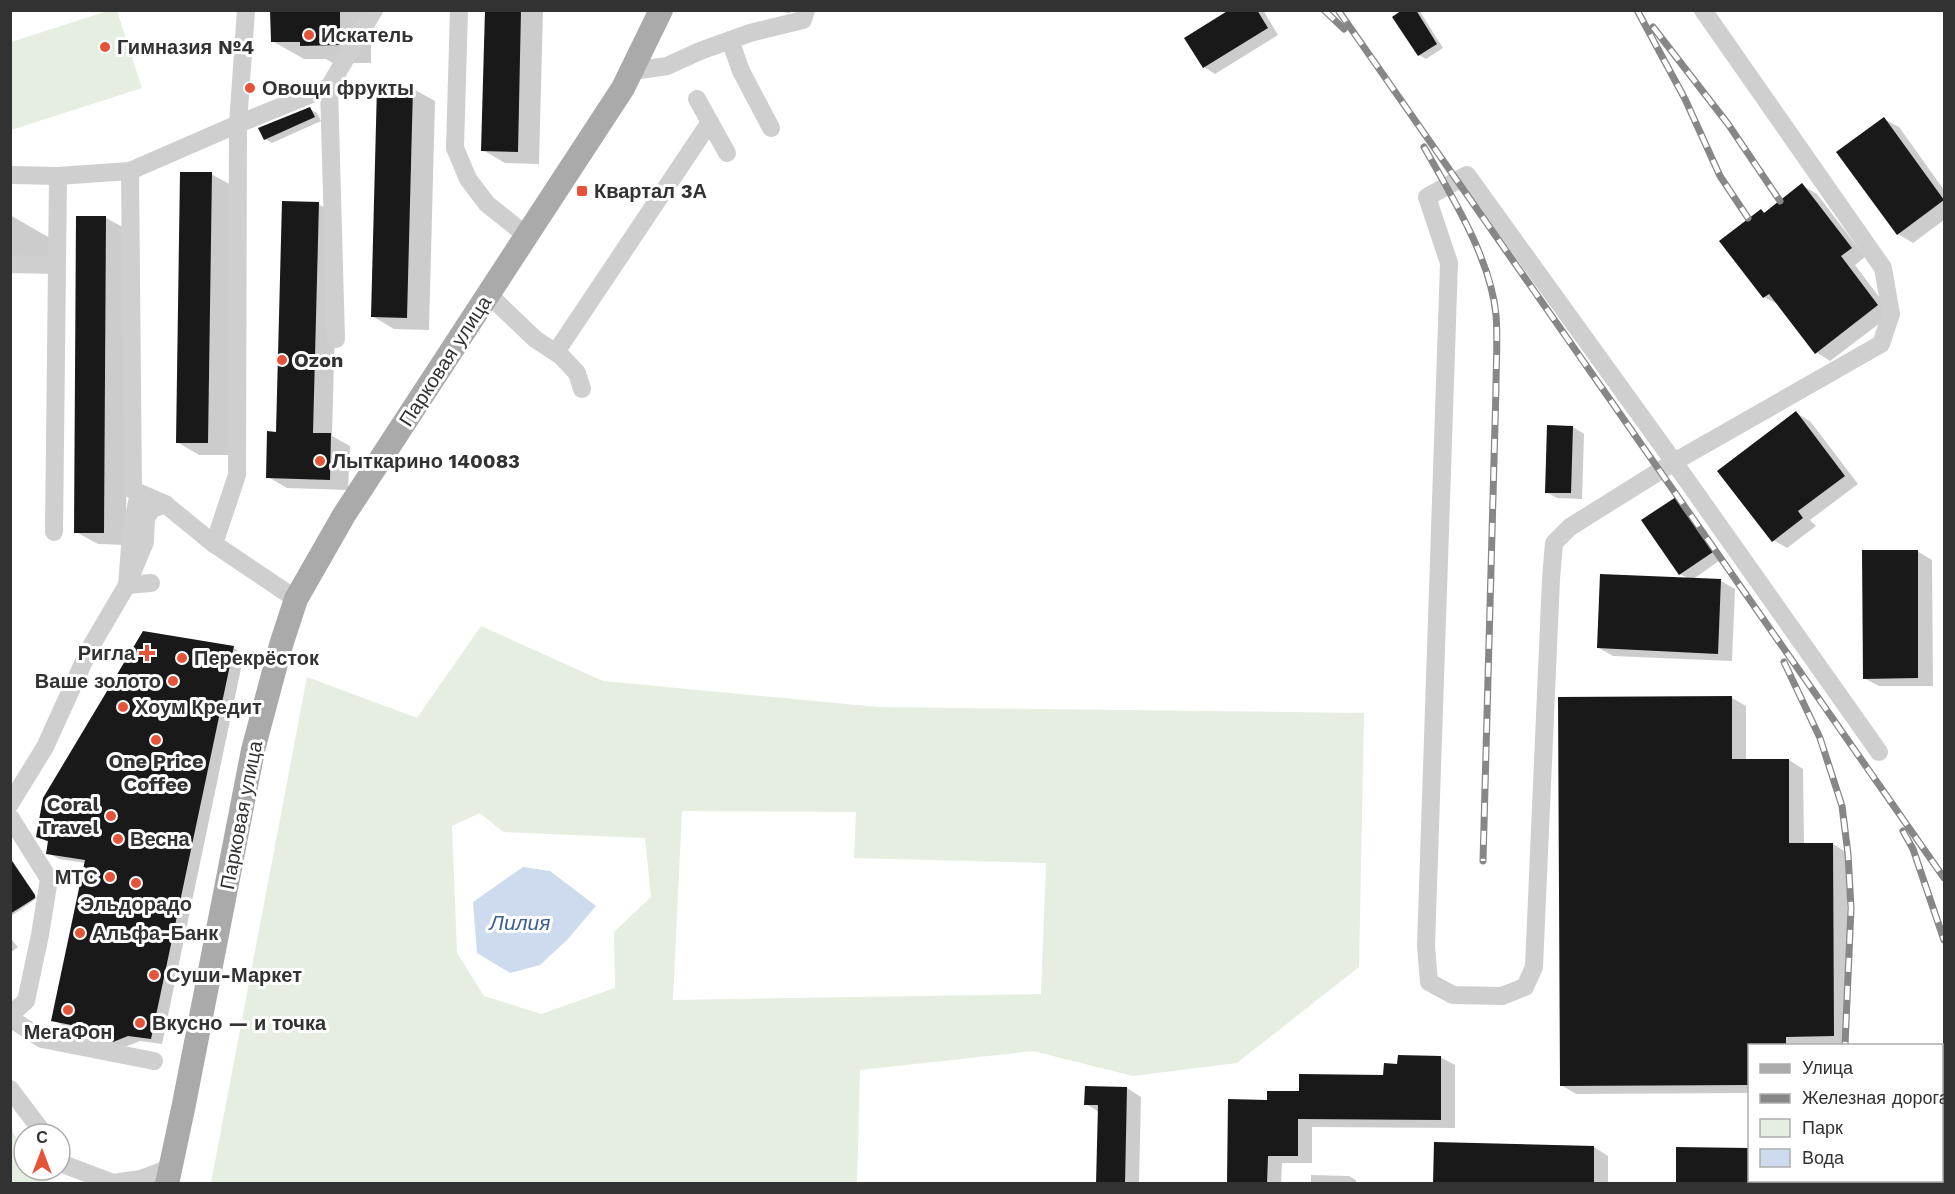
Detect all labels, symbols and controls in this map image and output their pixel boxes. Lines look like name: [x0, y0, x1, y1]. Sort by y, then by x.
place label: Искатель: [321, 23, 414, 47]
marker: Искатель: [302, 28, 316, 42]
place label: Гимназия №4: [117, 35, 254, 59]
marker: Гимназия №4: [98, 40, 112, 54]
place label: Овощи фрукты: [262, 76, 414, 100]
marker: Овощи фрукты: [243, 81, 257, 95]
place label: Квартал 3А: [594, 179, 707, 203]
marker: Квартал 3А: [575, 184, 589, 198]
street label: Парковая улица: [394, 290, 497, 431]
place label: Ozon: [294, 348, 343, 372]
marker: Ozon: [275, 353, 289, 367]
place label: Лыткарино 140083: [332, 449, 520, 473]
marker: Лыткарино 140083: [313, 454, 327, 468]
place label: Ригла: [78, 641, 136, 665]
marker: Ригла: [140, 646, 154, 660]
place label: Перекрёсток: [194, 646, 320, 670]
marker: Перекрёсток: [175, 651, 189, 665]
place label: Ваше золото: [35, 669, 161, 693]
marker: Ваше золото: [166, 674, 180, 688]
place label: Хоум Кредит: [135, 695, 262, 719]
marker: Хоум Кредит: [116, 700, 130, 714]
marker: One Price Coffee: [149, 733, 163, 747]
street label: Парковая улица: [215, 738, 267, 891]
place label: One Price Coffee: [108, 749, 204, 796]
place label: Coral Travel: [38, 792, 99, 839]
marker: Coral Travel: [104, 809, 118, 823]
place label: Весна: [130, 827, 191, 851]
marker: Весна: [111, 832, 125, 846]
place label: МТС: [55, 865, 98, 889]
marker: МТС: [103, 870, 117, 884]
marker: Эльдорадо: [129, 876, 143, 890]
place label: Эльдорадо: [80, 892, 192, 916]
water label: Лилия: [488, 910, 550, 935]
place label: Альфа-Банк: [92, 921, 219, 945]
marker: Альфа-Банк: [73, 926, 87, 940]
place label: Суши-Маркет: [166, 963, 302, 987]
marker: Суши-Маркет: [147, 968, 161, 982]
marker: МегаФон: [61, 1003, 75, 1017]
place label: Вкусно — и точка: [152, 1011, 327, 1035]
marker: Вкусно — и точка: [133, 1016, 147, 1030]
place label: МегаФон: [24, 1020, 112, 1044]
legend: [1748, 1044, 1943, 1182]
text: Улица: [1802, 1057, 1854, 1078]
text: Железная дорога: [1802, 1087, 1950, 1108]
text: Парк: [1802, 1117, 1843, 1138]
north arrow: [12, 1122, 72, 1182]
text: С: [36, 1128, 48, 1147]
text: Вода: [1802, 1147, 1845, 1168]

